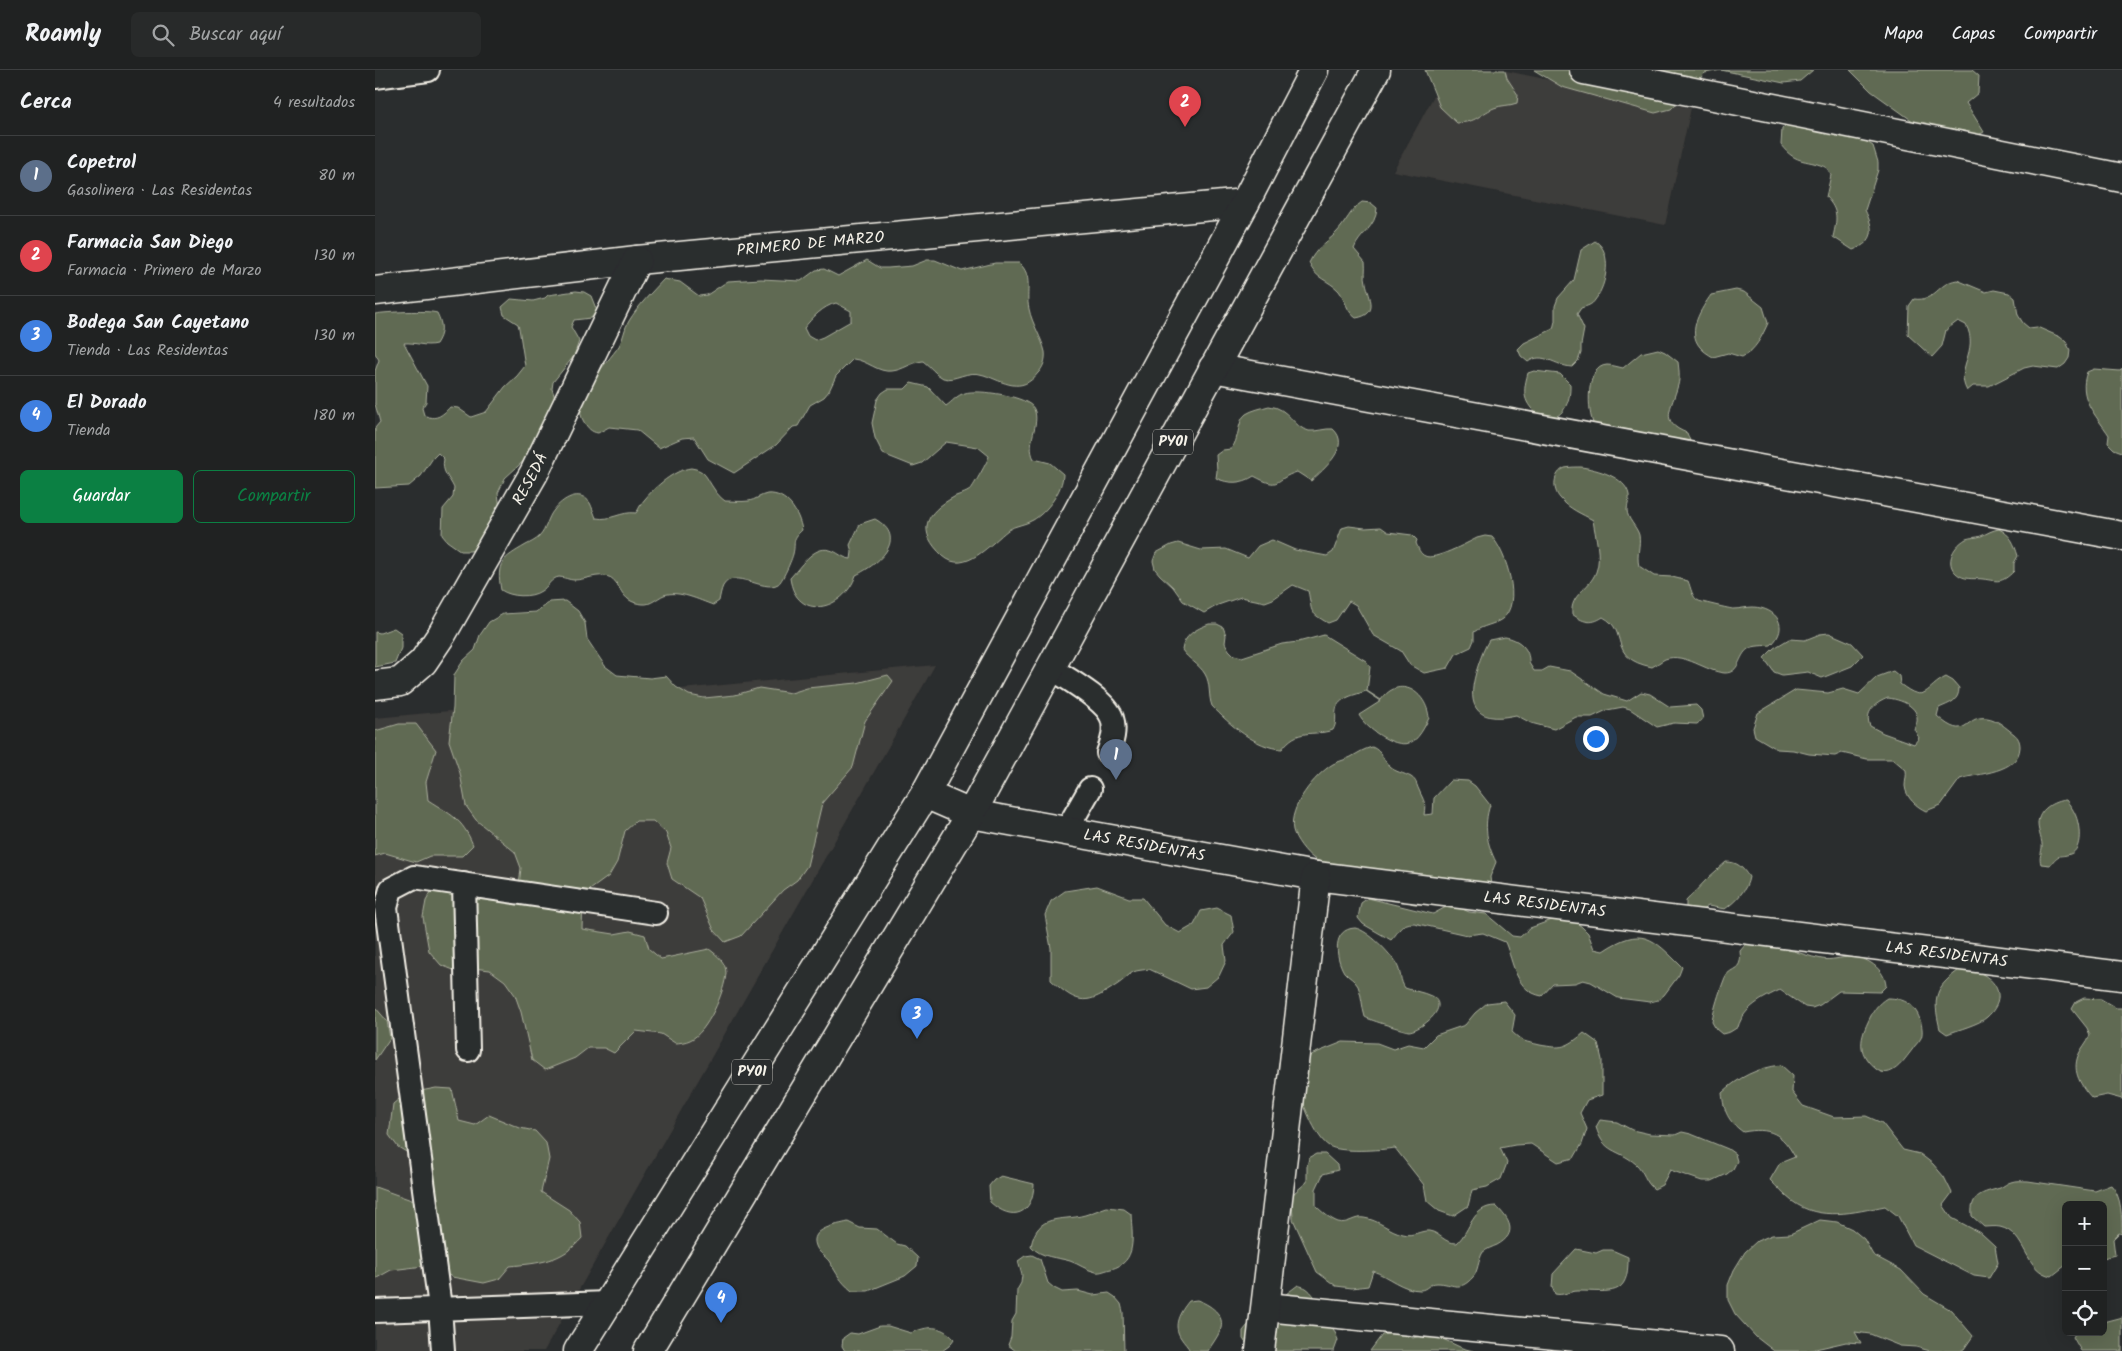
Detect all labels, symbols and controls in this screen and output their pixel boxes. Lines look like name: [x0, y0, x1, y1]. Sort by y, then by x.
search box: [131, 12, 481, 57]
text: Roamly: [25, 15, 101, 54]
text: Buscar aquí: [189, 20, 281, 50]
text: Mapa: [1884, 20, 1924, 49]
text: Capas: [1952, 20, 1996, 49]
text: Compartir: [2024, 20, 2097, 49]
icon: search: [149, 21, 177, 49]
text: Cerca: [20, 86, 72, 119]
pin: 2: [1169, 86, 1201, 127]
text: 4 resultados: [273, 90, 355, 115]
text: Copetrol: [67, 148, 136, 178]
text: 1: [34, 163, 38, 188]
text: 80 m: [318, 163, 355, 188]
text: Gasolinera · Las Residentas: [67, 178, 252, 203]
street label: PRIMERO DE MARZO: [735, 224, 886, 263]
text: Farmacia San Diego: [67, 228, 233, 258]
text: 2: [31, 243, 41, 268]
text: 130 m: [314, 243, 355, 268]
text: Farmacia · Primero de Marzo: [67, 258, 261, 283]
text: Bodega San Cayetano: [67, 308, 249, 338]
text: 3: [32, 323, 40, 348]
text: 130 m: [314, 323, 355, 348]
text: Tienda · Las Residentas: [67, 338, 228, 363]
text: El Dorado: [67, 388, 147, 418]
text: 4: [32, 403, 40, 428]
text: 180 m: [313, 403, 355, 428]
text: Tienda: [67, 418, 111, 443]
road number: PY01: [1153, 430, 1193, 454]
street label: RESEDÁ: [506, 448, 555, 510]
button: Guardar: [20, 470, 183, 523]
button: Compartir: [193, 470, 355, 523]
your location: [1583, 726, 1609, 752]
pin: 1: [1100, 739, 1132, 780]
street label: LAS RESIDENTAS: [1082, 822, 1207, 868]
street label: LAS RESIDENTAS: [1482, 884, 1608, 924]
street label: LAS RESIDENTAS: [1884, 934, 2010, 974]
pin: 3: [901, 998, 933, 1039]
road number: PY01: [732, 1060, 772, 1084]
map controls: [2062, 1201, 2107, 1336]
button: +: [2062, 1201, 2107, 1246]
button: −: [2062, 1246, 2107, 1291]
pin: 4: [705, 1282, 737, 1323]
button: locate: [2062, 1291, 2107, 1336]

